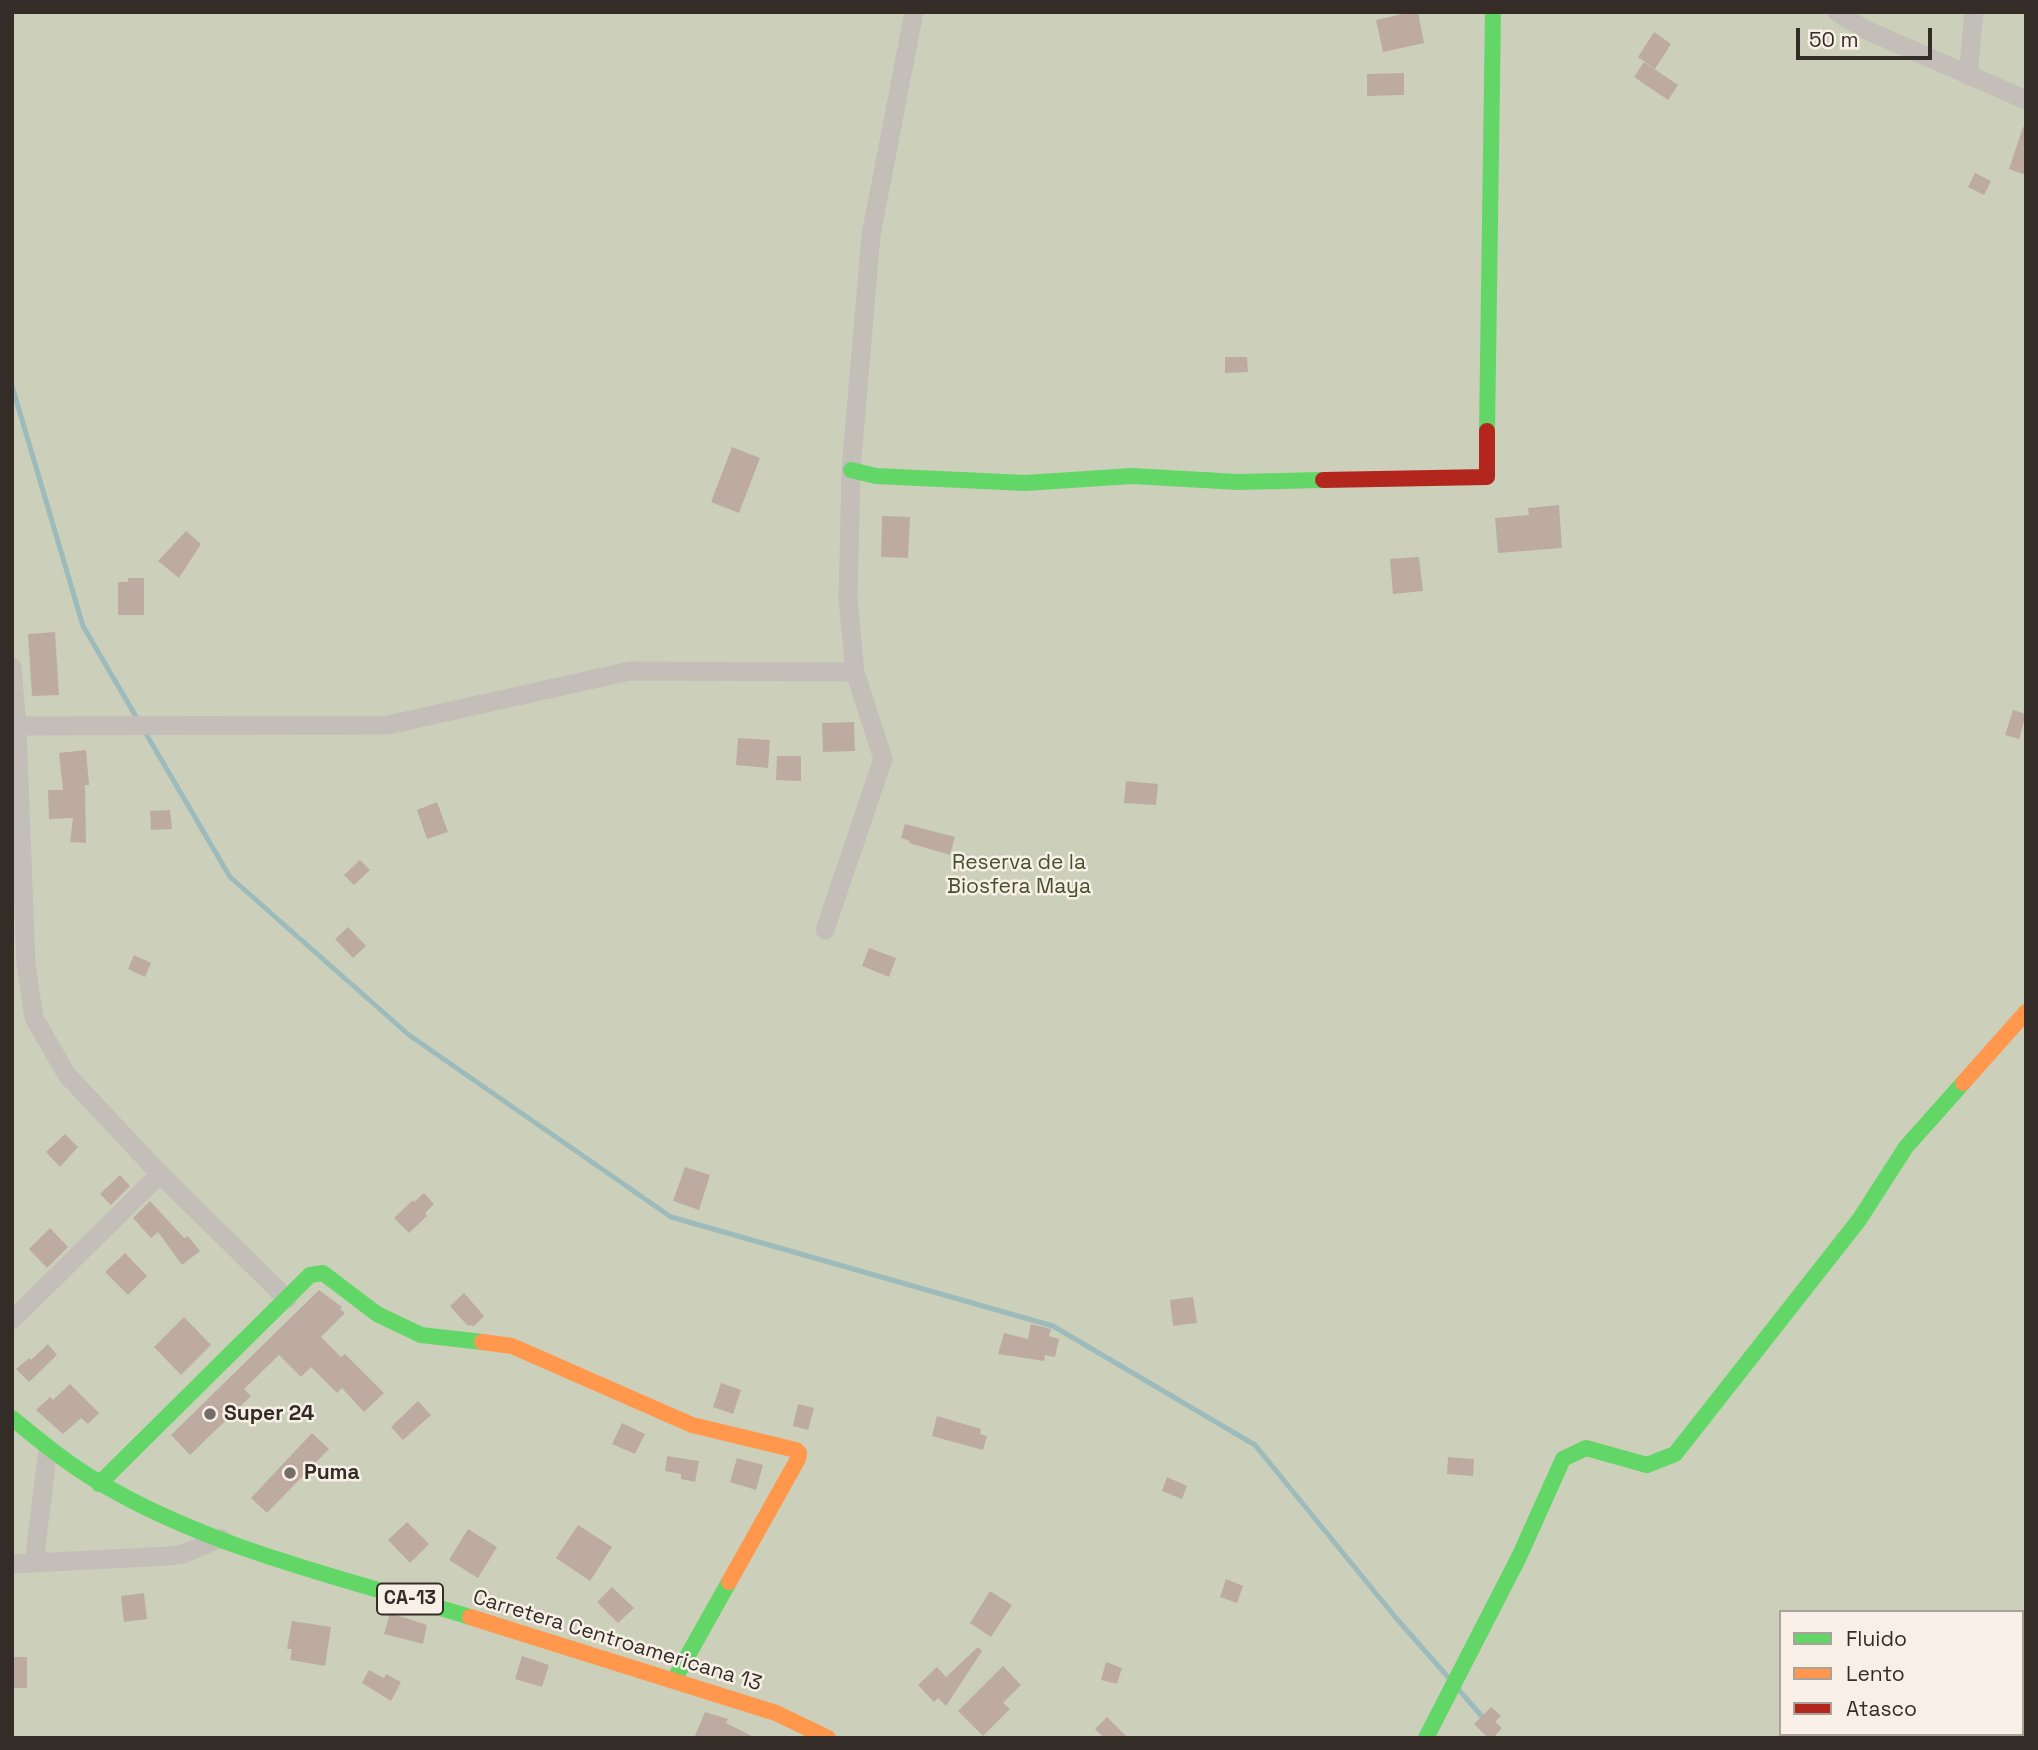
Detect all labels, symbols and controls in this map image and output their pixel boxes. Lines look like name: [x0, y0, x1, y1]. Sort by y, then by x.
scale bar: [1800, 14, 1937, 58]
text: 50 m: [1809, 26, 1859, 53]
park label: Reserva de la Biosfera Maya: [947, 850, 1091, 900]
place label: Super 24: [224, 1401, 314, 1427]
marker: Super 24: [202, 1406, 218, 1422]
place label: Puma: [304, 1460, 360, 1486]
marker: Puma: [282, 1465, 298, 1481]
road number: CA-13: [377, 1583, 443, 1614]
street label: Carretera Centroamericana 13: [470, 1585, 764, 1697]
legend: [1779, 1610, 2024, 1736]
text: Fluido: [1846, 1625, 1907, 1652]
text: Lento: [1846, 1660, 1905, 1687]
text: Atasco: [1846, 1695, 1917, 1722]

